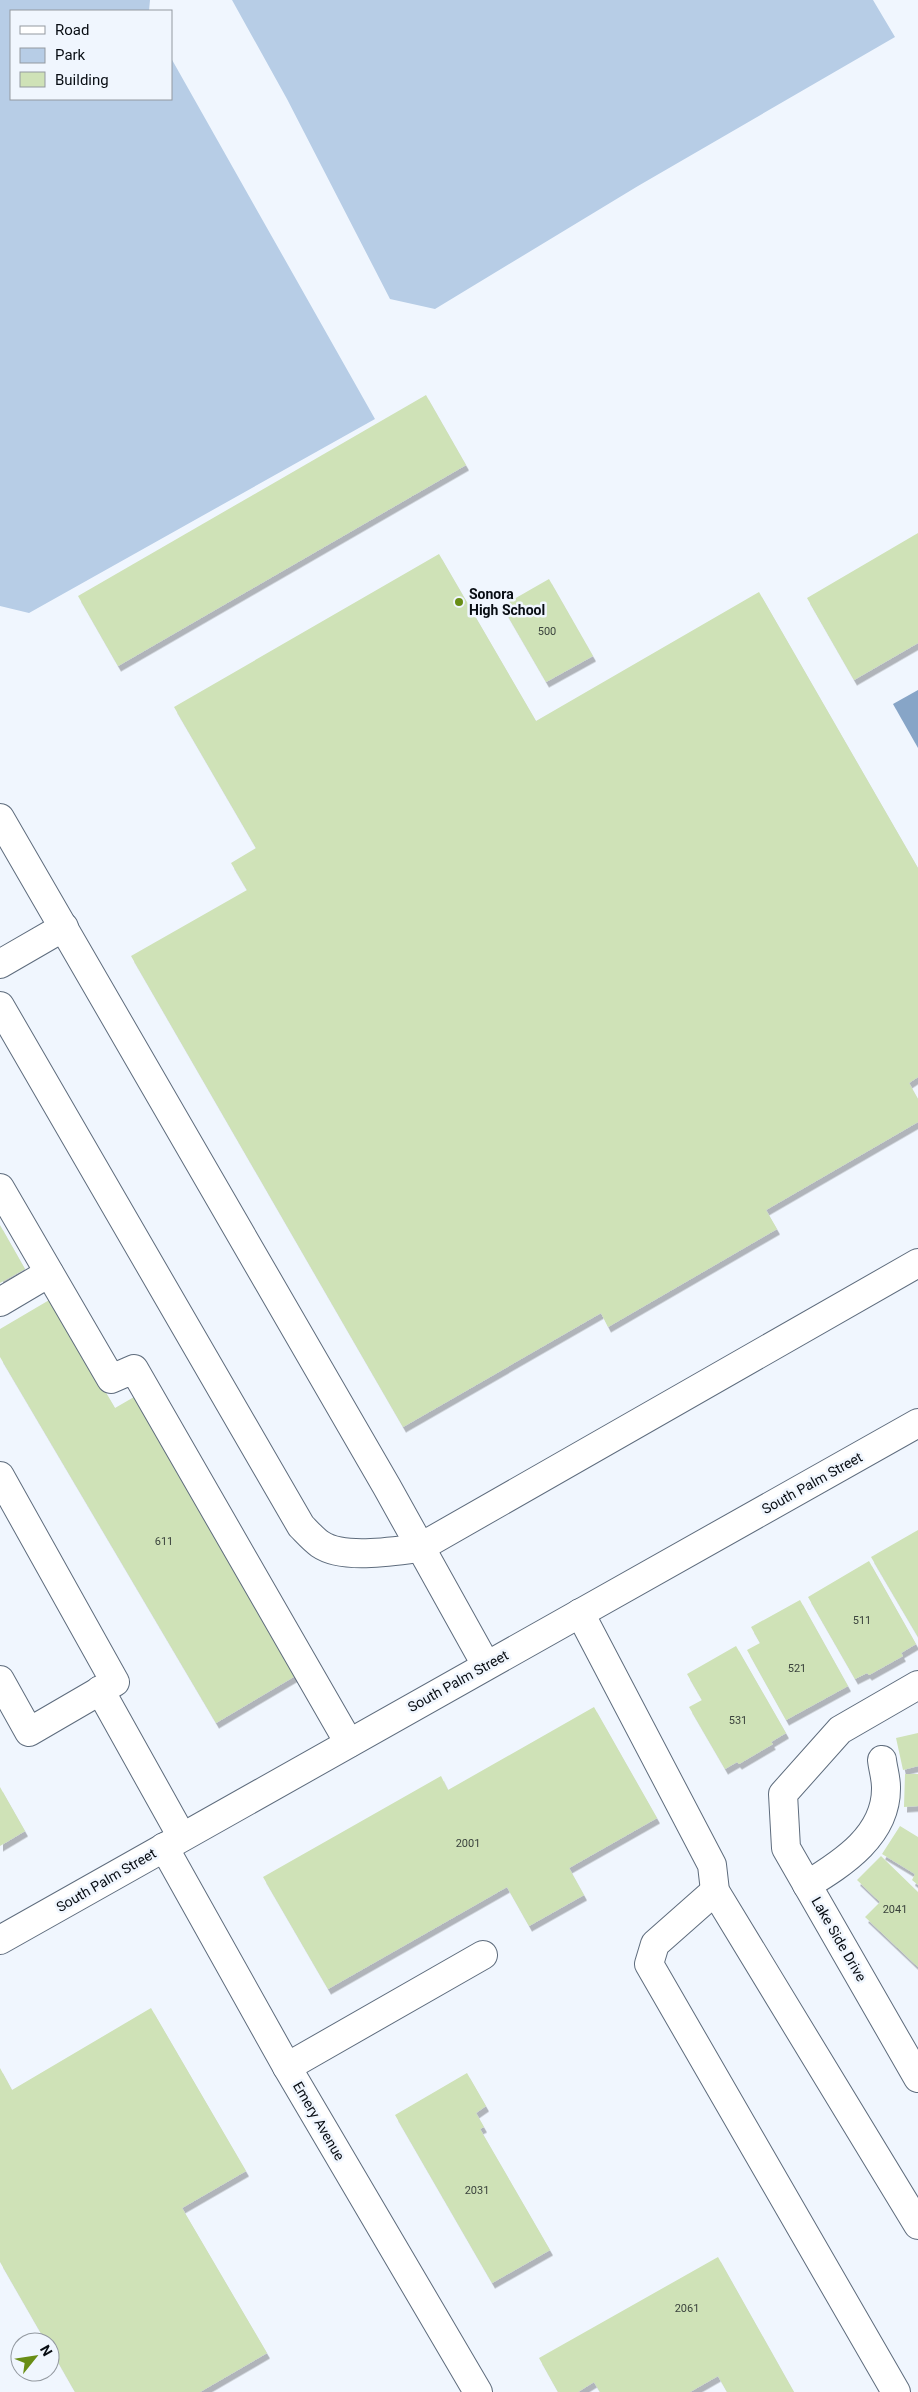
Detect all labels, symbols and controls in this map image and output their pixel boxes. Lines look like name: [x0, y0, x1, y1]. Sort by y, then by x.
legend: [10, 10, 172, 100]
text: Road: [55, 21, 89, 39]
text: Park: [55, 46, 86, 64]
text: Building: [55, 71, 109, 89]
place label: Sonora High School: [469, 586, 545, 618]
marker: Sonora High School: [453, 596, 465, 608]
house number: 500: [538, 625, 556, 638]
street label: South Palm Street: [759, 1449, 865, 1517]
house number: 611: [155, 1535, 173, 1548]
house number: 511: [853, 1614, 871, 1627]
street label: South Palm Street: [405, 1647, 511, 1715]
house number: 521: [788, 1662, 806, 1675]
house number: 531: [729, 1714, 747, 1727]
house number: 2001: [456, 1837, 480, 1850]
street label: South Palm Street: [53, 1845, 159, 1915]
street label: Lake Side Drive: [808, 1894, 870, 1984]
house number: 2041: [883, 1903, 907, 1916]
street label: Emery Avenue: [290, 2079, 348, 2163]
house number: 2031: [465, 2184, 489, 2197]
house number: 2061: [675, 2302, 699, 2315]
north arrow: [10, 2332, 60, 2382]
text: N: [37, 2342, 56, 2359]

